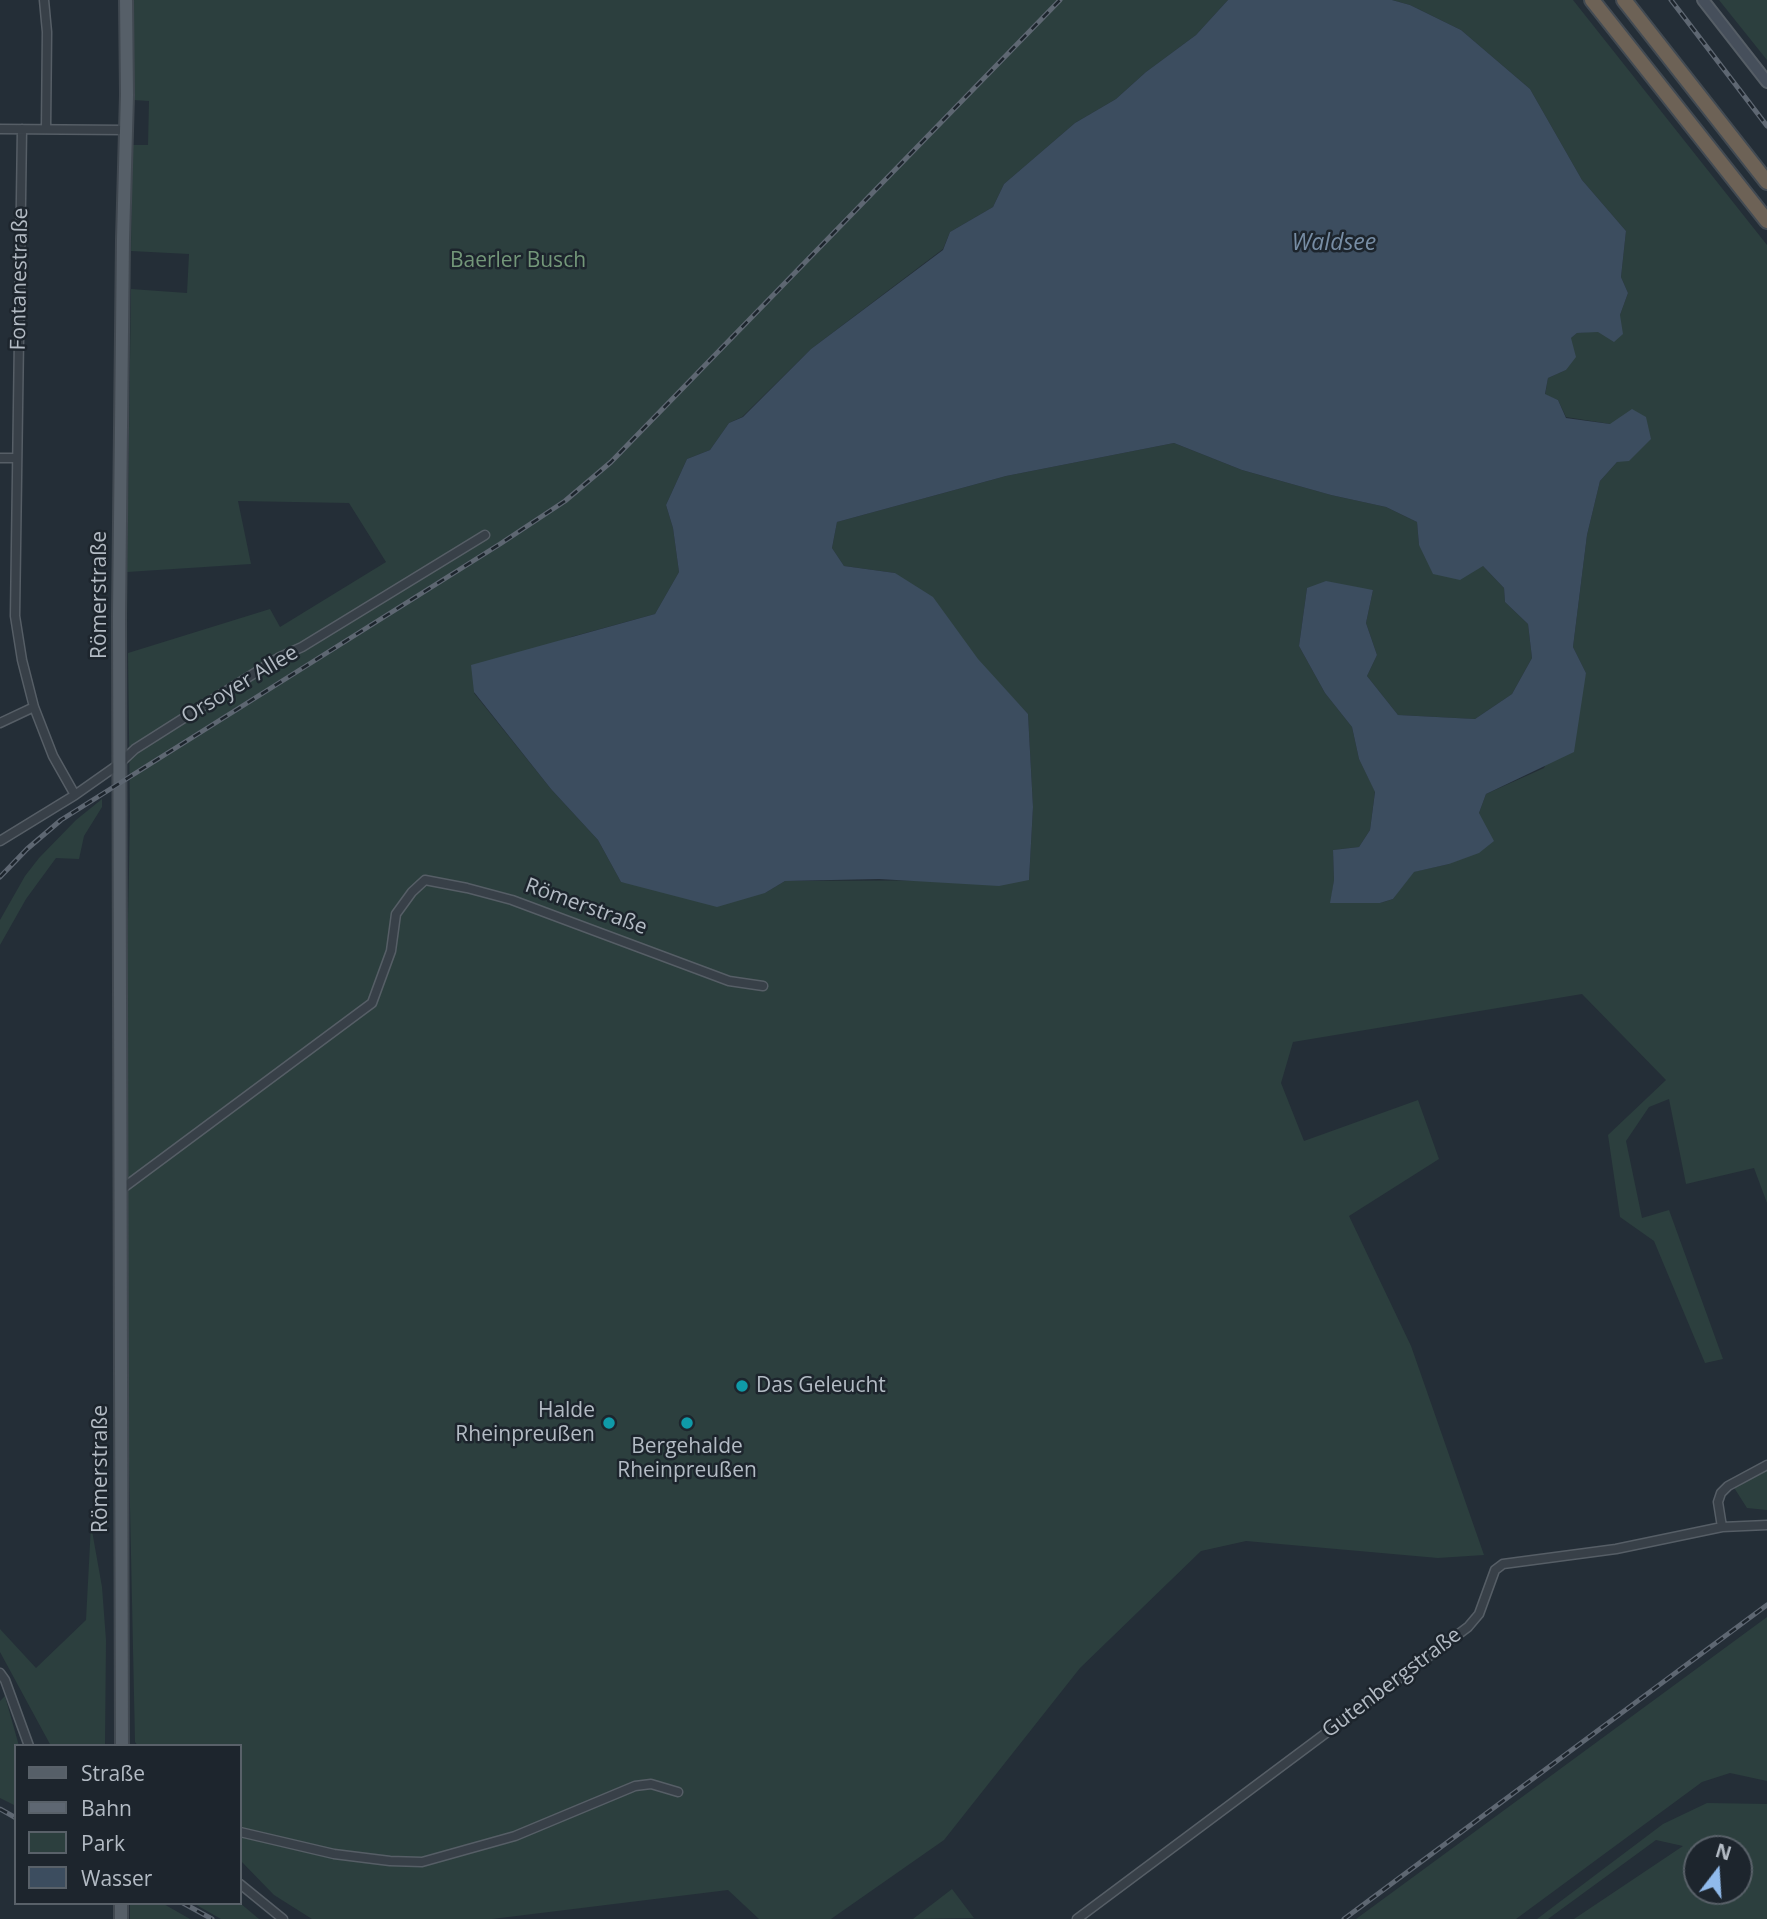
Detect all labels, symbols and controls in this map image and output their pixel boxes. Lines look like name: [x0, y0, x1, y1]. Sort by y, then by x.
street label: Fontanestraße: [6, 207, 34, 351]
water label: Waldsee: [1292, 229, 1376, 257]
park label: Baerler Busch: [450, 248, 586, 274]
street label: Römerstraße: [87, 531, 113, 659]
street label: Orsoyer Allee: [177, 640, 303, 730]
street label: Römerstraße: [522, 873, 650, 941]
place label: Das Geleucht: [756, 1373, 886, 1399]
marker: Das Geleucht: [734, 1378, 750, 1394]
place label: Halde Rheinpreußen: [455, 1398, 595, 1448]
street label: Römerstraße: [88, 1405, 114, 1533]
marker: Halde Rheinpreußen: [601, 1415, 617, 1431]
marker: Bergehalde Rheinpreußen: [679, 1415, 695, 1431]
place label: Bergehalde Rheinpreußen: [617, 1434, 757, 1484]
street label: Gutenbergstraße: [1318, 1623, 1466, 1743]
legend: [14, 1744, 242, 1905]
text: Straße: [81, 1759, 145, 1787]
text: Bahn: [81, 1794, 132, 1822]
text: Park: [81, 1829, 125, 1857]
north arrow: [1683, 1835, 1753, 1905]
text: N: [1712, 1837, 1735, 1867]
text: Wasser: [81, 1864, 152, 1892]

